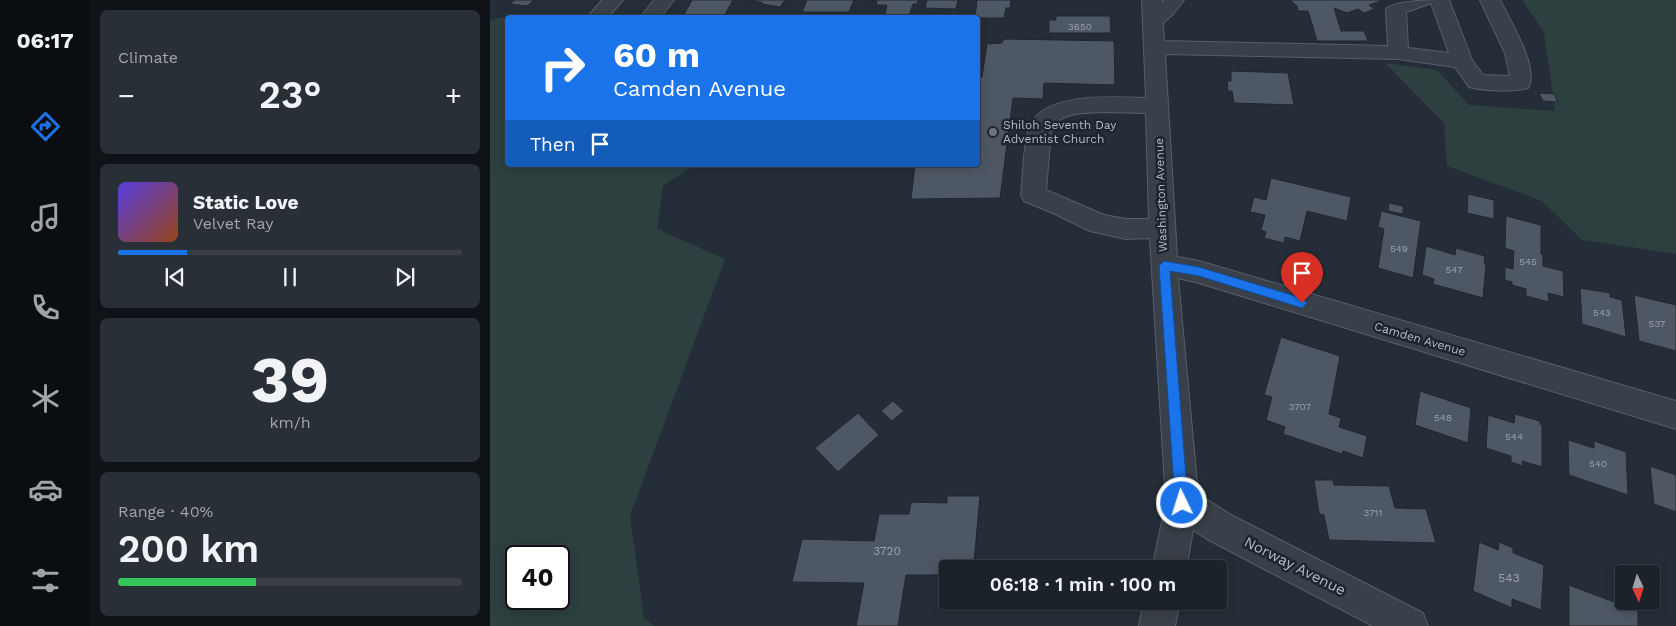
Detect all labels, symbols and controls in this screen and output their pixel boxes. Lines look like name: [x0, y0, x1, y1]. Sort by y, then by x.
house number: 3650: [1068, 21, 1092, 32]
text: 06:17: [16, 28, 74, 53]
text: 60 m: [613, 34, 700, 76]
icon: right: [530, 35, 595, 100]
text: Climate: [118, 48, 178, 67]
text: 23°: [258, 73, 322, 117]
text: Camden Avenue: [613, 76, 786, 101]
text: −: [118, 79, 135, 112]
text: +: [445, 79, 462, 112]
icon: directions: [28, 109, 63, 144]
place label: Shiloh Seventh Day Adventist Church: [1003, 118, 1117, 146]
marker: Shiloh Seventh Day Adventist Church: [987, 126, 999, 138]
icon: arrive: [586, 130, 614, 158]
text: Then: [530, 133, 576, 156]
street label: Washington Avenue: [1152, 138, 1170, 252]
text: Static Love: [193, 191, 298, 214]
icon: music: [28, 200, 63, 235]
text: Velvet Ray: [193, 214, 273, 233]
house number: 549: [1390, 243, 1408, 254]
pin: [1281, 252, 1323, 303]
house number: 545: [1519, 256, 1537, 267]
icon: arrive: [1288, 259, 1316, 287]
icon: previous: [161, 263, 189, 291]
icon: pause: [276, 263, 304, 291]
icon: next: [391, 263, 419, 291]
house number: 547: [1445, 264, 1463, 275]
icon: phone: [28, 290, 63, 325]
house number: 543: [1593, 307, 1611, 318]
house number: 537: [1649, 318, 1666, 329]
street label: Camden Avenue: [1373, 319, 1467, 359]
text: 39: [251, 342, 329, 418]
icon: climate: [28, 381, 63, 416]
house number: 3707: [1289, 401, 1312, 412]
house number: 548: [1434, 412, 1452, 423]
text: km/h: [269, 413, 311, 432]
house number: 544: [1505, 431, 1523, 442]
house number: 540: [1589, 458, 1607, 469]
icon: car: [28, 472, 63, 507]
position arrow: [1155, 476, 1207, 528]
text: Range · 40%: [118, 502, 213, 521]
house number: 3711: [1364, 507, 1382, 518]
text: 200 km: [118, 527, 259, 571]
street label: Norway Avenue: [1241, 533, 1349, 599]
house number: 3720: [873, 544, 901, 558]
speed limit sign: 40: [505, 545, 570, 610]
icon: filters: [28, 563, 63, 598]
north arrow: [1615, 565, 1660, 610]
map controls: [1615, 565, 1660, 610]
house number: 543: [1498, 571, 1520, 585]
text: 06:18 · 1 min · 100 m: [990, 573, 1176, 596]

